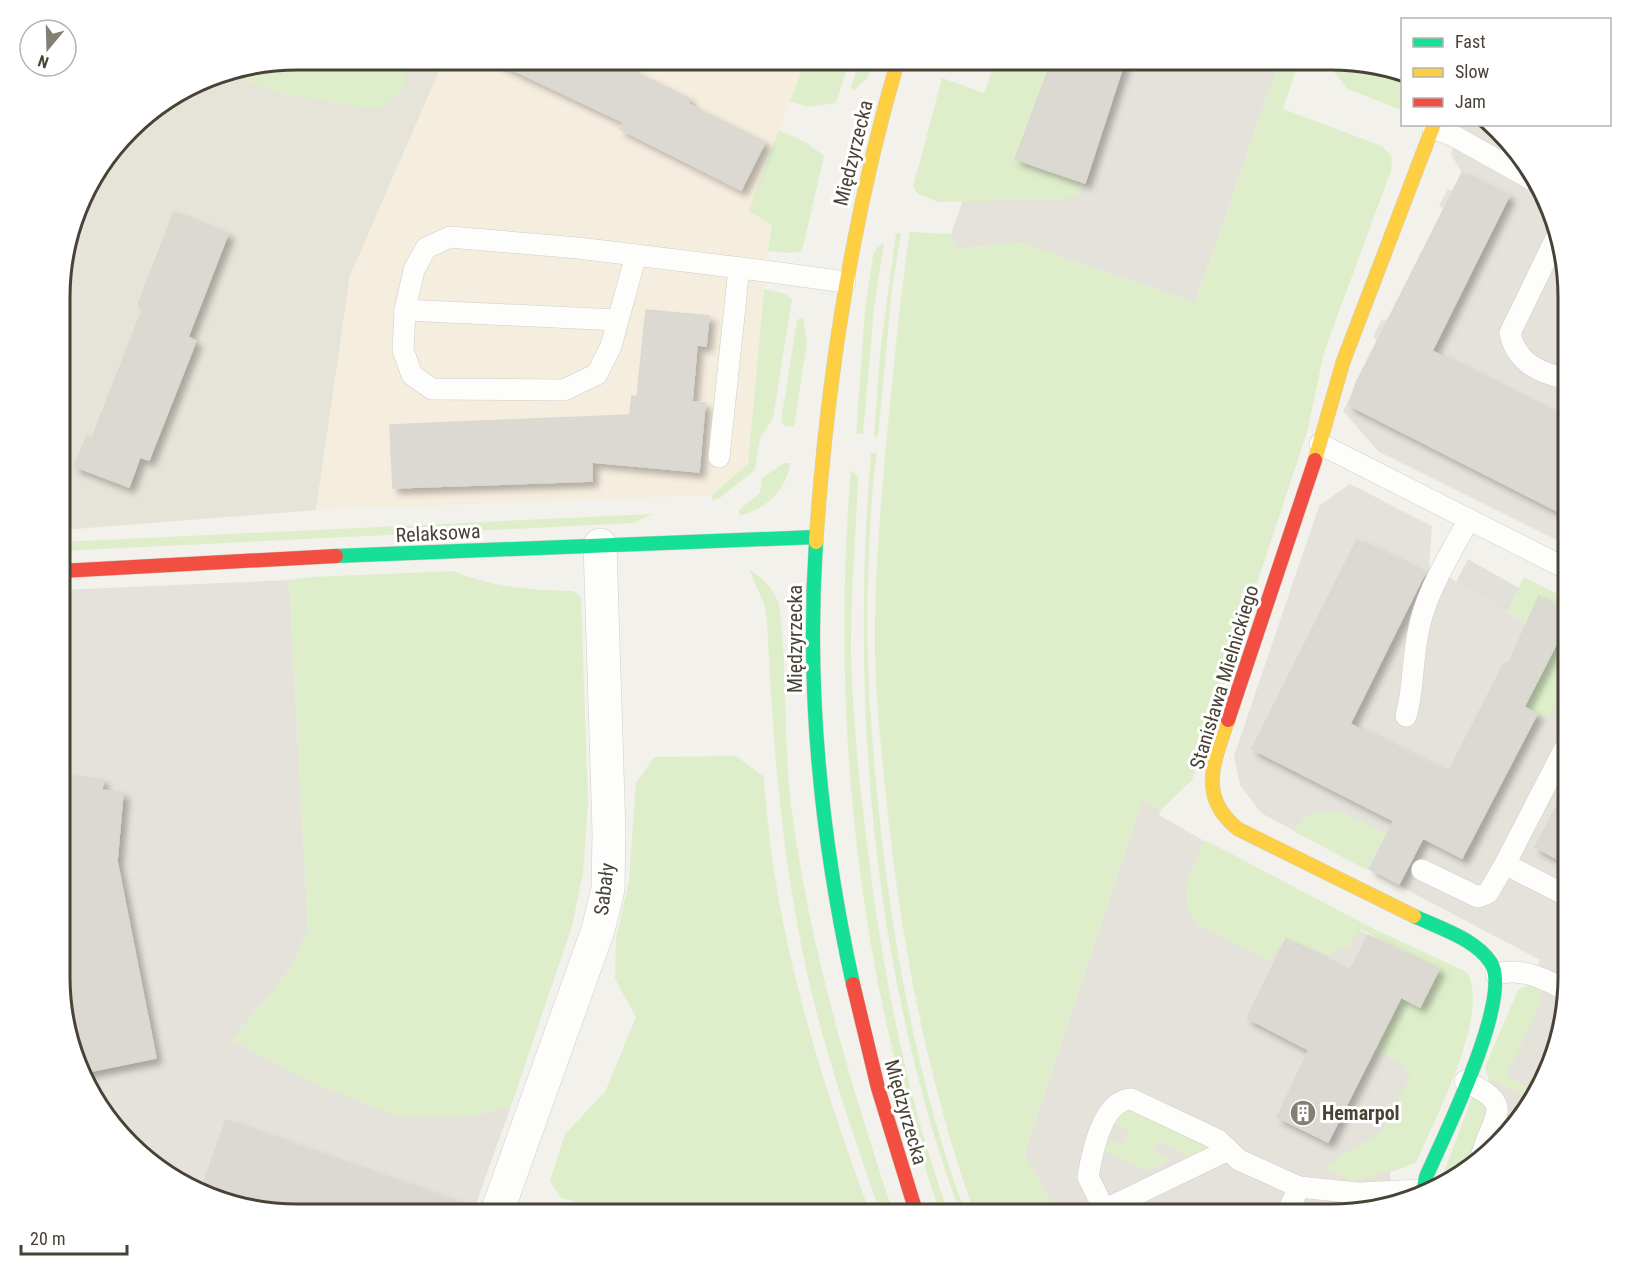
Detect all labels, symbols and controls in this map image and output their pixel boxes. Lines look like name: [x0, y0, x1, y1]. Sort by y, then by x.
north arrow: [18, 18, 78, 78]
legend: [1401, 18, 1611, 126]
text: Fast: [1455, 31, 1486, 52]
text: N: [36, 51, 51, 72]
text: Slow: [1455, 61, 1490, 82]
text: Jam: [1455, 91, 1486, 112]
street label: Międzyrzecka: [828, 98, 878, 208]
street label: Relaksowa: [395, 519, 481, 547]
street label: Stanisława Mielnickiego: [1185, 582, 1263, 772]
street label: Międzyrzecka: [783, 585, 807, 693]
street label: Sabały: [589, 861, 619, 917]
street label: Międzyrzecka: [880, 1057, 932, 1167]
building icon: Hemarpol: [1288, 1098, 1318, 1128]
place label: Hemarpol: [1322, 1101, 1400, 1125]
scale bar: [21, 1218, 128, 1256]
text: 20 m: [30, 1228, 65, 1249]

